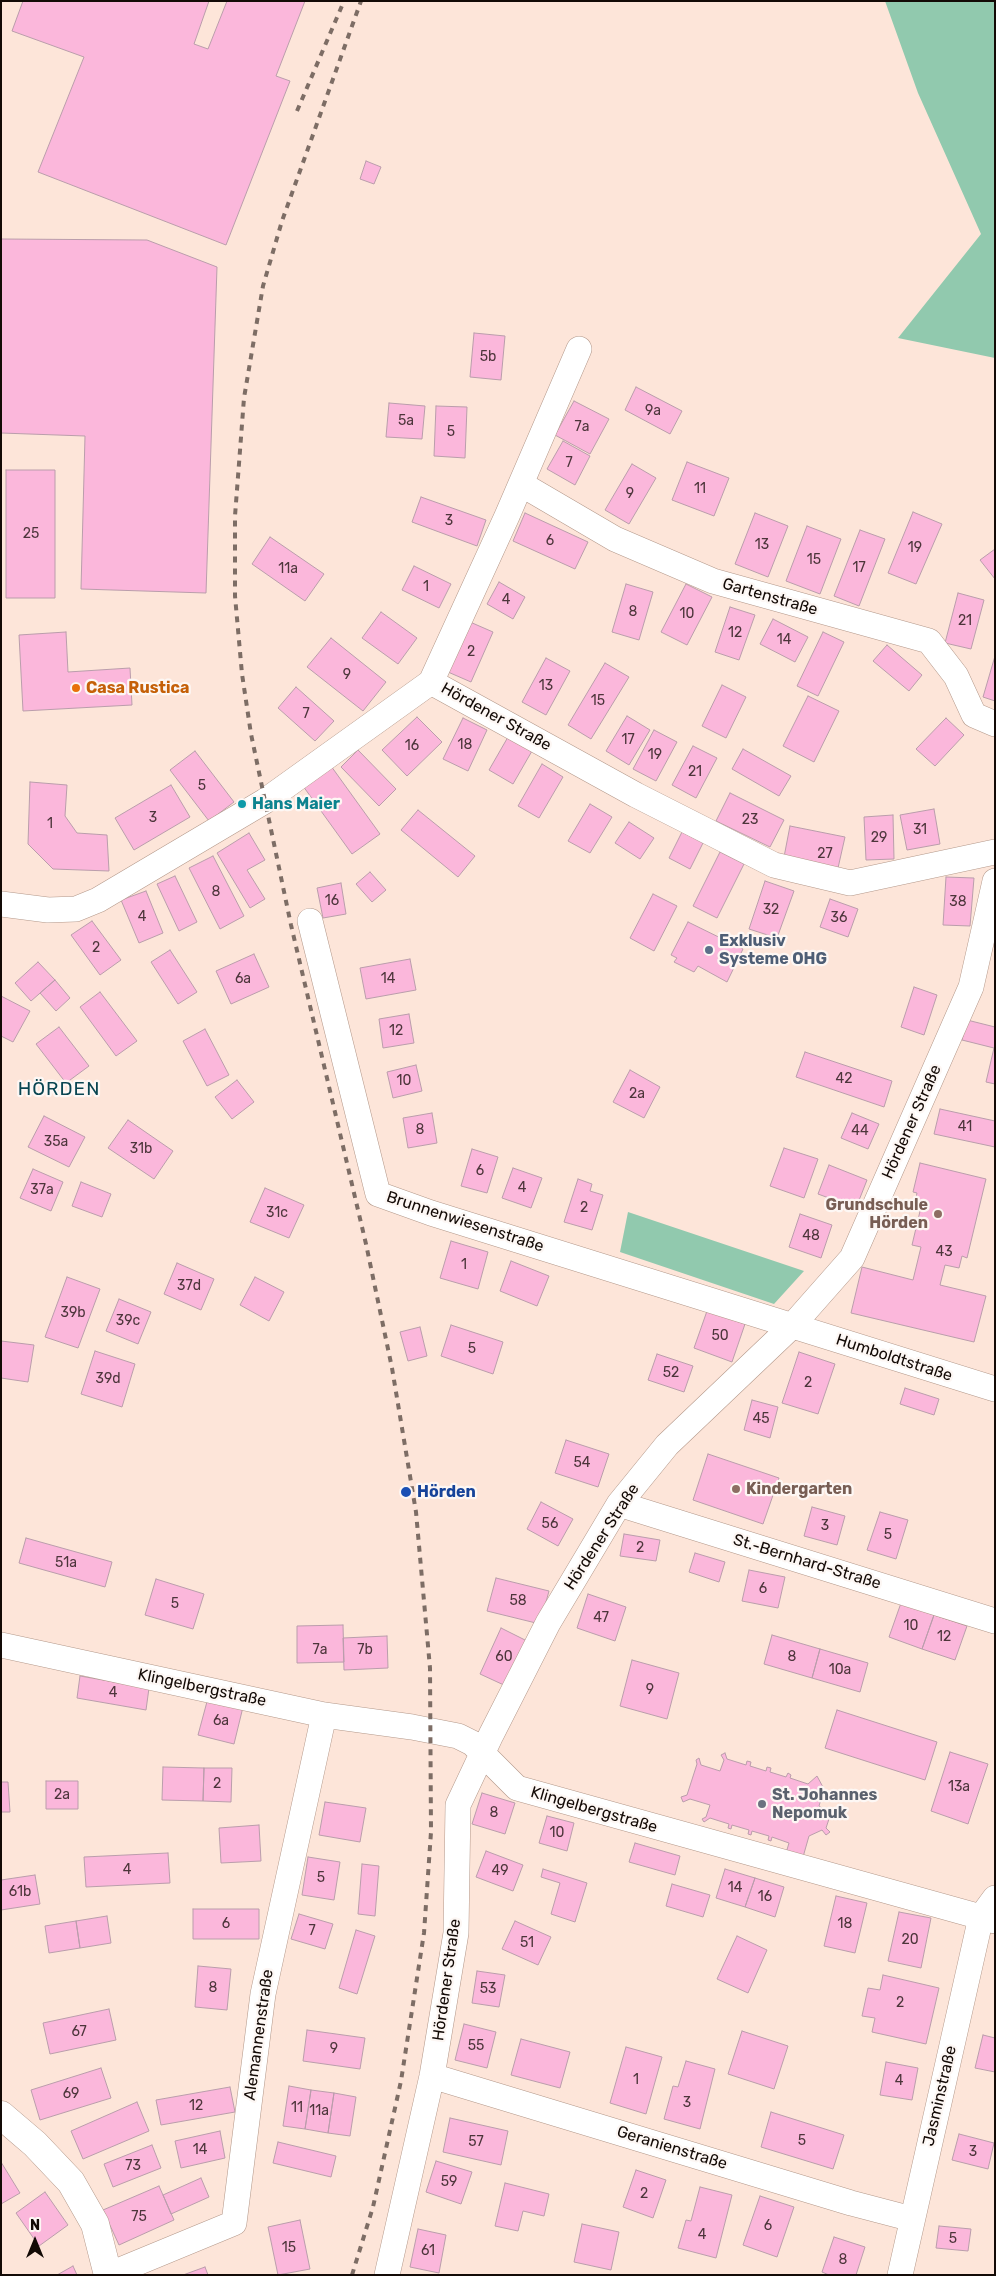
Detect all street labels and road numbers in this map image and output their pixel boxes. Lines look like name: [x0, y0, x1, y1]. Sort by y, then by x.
street label: Gartenstraße: [720, 574, 820, 620]
street label: Hördener Straße: [438, 679, 554, 755]
street label: Hördener Straße: [878, 1062, 946, 1182]
street label: Brunnenwiesenstraße: [384, 1187, 546, 1257]
street label: Humboldtstraße: [833, 1330, 955, 1386]
street label: Hördener Straße: [560, 1480, 644, 1594]
street label: St.-Bernhard-Straße: [731, 1530, 883, 1594]
street label: Klingelbergstraße: [136, 1665, 268, 1711]
street label: Klingelbergstraße: [528, 1783, 660, 1837]
street label: Hördener Straße: [429, 1918, 465, 2042]
street label: Alemannenstraße: [240, 1968, 278, 2102]
street label: Jasminstraße: [919, 2044, 961, 2148]
street label: Geranienstraße: [614, 2122, 730, 2174]

